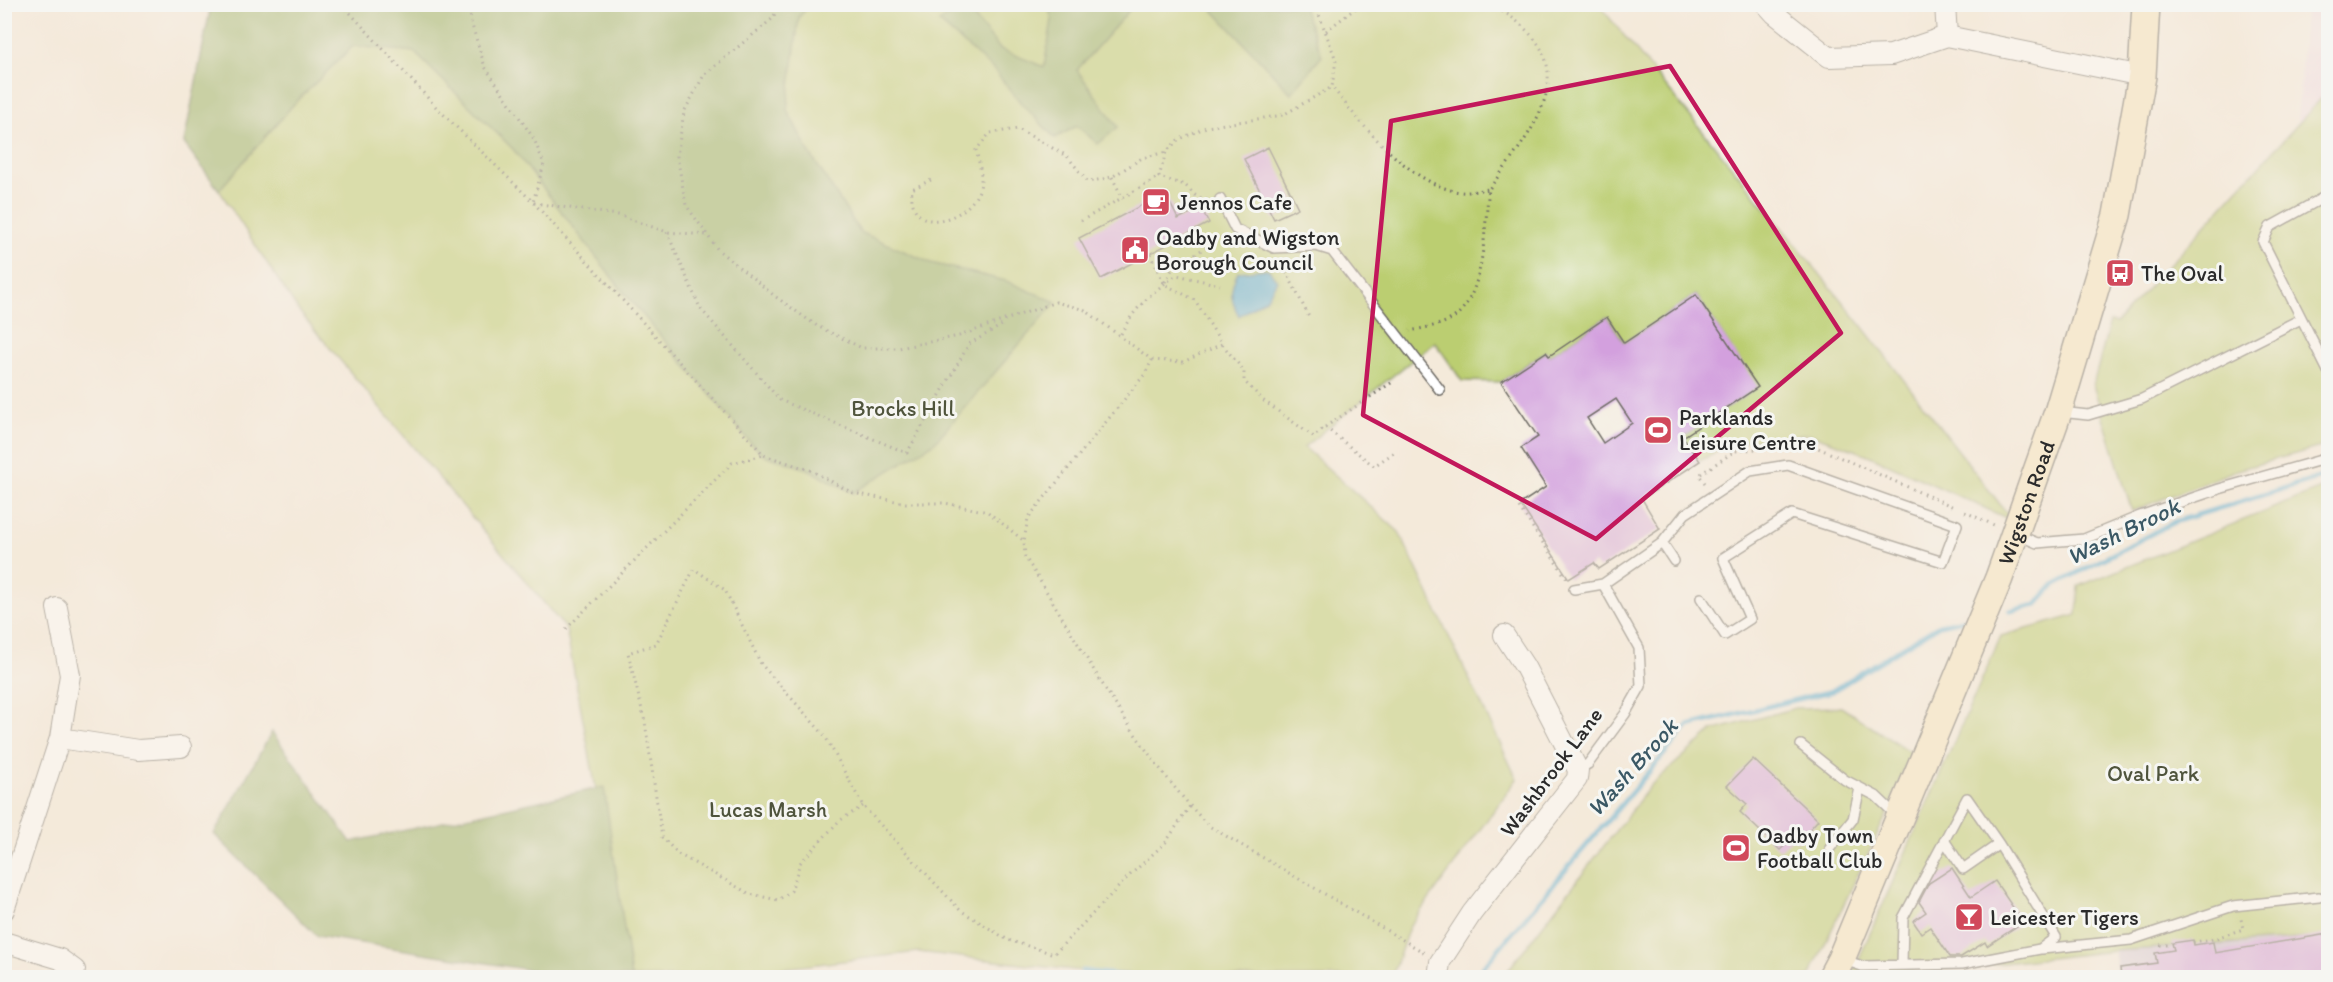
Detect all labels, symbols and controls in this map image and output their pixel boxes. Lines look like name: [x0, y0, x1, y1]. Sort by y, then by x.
cafe icon: Jennos Cafe: [1140, 186, 1172, 218]
place label: Jennos Cafe: [1177, 189, 1292, 216]
place label: Oadby and Wigston Borough Council: [1156, 224, 1340, 276]
public building icon: Oadby and Wigston Borough Council: [1119, 234, 1151, 266]
bus stop icon: The Oval: [2104, 257, 2136, 289]
place label: The Oval: [2141, 260, 2224, 287]
park label: Brocks Hill: [851, 395, 955, 422]
place label: Parklands Leisure Centre: [1679, 404, 1816, 456]
sports icon: Parklands Leisure Centre: [1642, 414, 1674, 446]
street label: Wigston Road: [1991, 437, 2060, 568]
water label: Wash Brook: [2062, 491, 2186, 571]
street label: Washbrook Lane: [1494, 702, 1608, 842]
water label: Wash Brook: [1580, 711, 1685, 822]
park label: Oval Park: [2107, 760, 2200, 787]
park label: Lucas Marsh: [709, 796, 827, 823]
place label: Oadby Town Football Club: [1757, 822, 1883, 874]
sports icon: Oadby Town Football Club: [1720, 832, 1752, 864]
bar icon: Leicester Tigers: [1953, 901, 1985, 933]
place label: Leicester Tigers: [1990, 904, 2139, 931]

